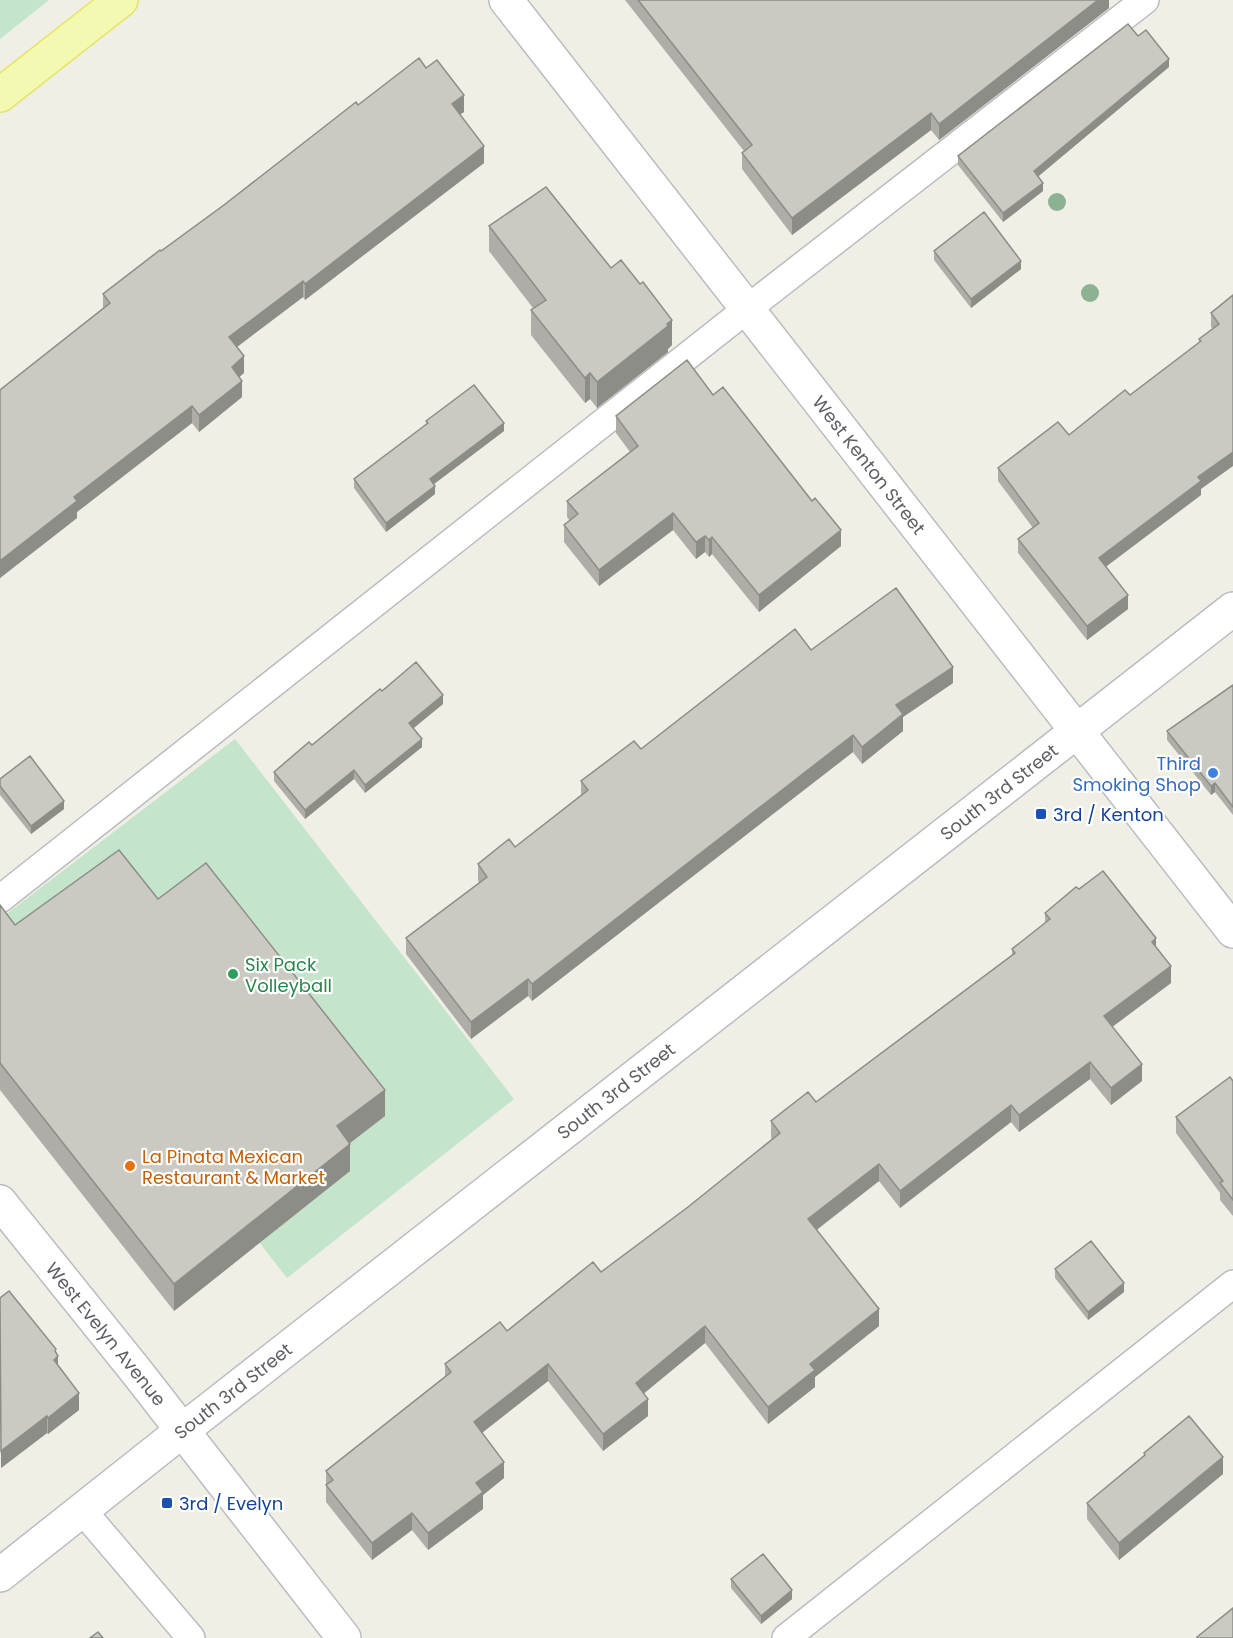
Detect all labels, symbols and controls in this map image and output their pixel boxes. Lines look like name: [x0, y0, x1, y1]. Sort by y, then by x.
street label: West Kenton Street: [807, 390, 931, 540]
street label: South 3rd Street: [935, 738, 1063, 846]
place label: Third Smoking Shop: [1072, 751, 1201, 797]
marker: Third Smoking Shop: [1206, 766, 1220, 780]
place label: 3rd / Kenton: [1053, 802, 1164, 827]
marker: 3rd / Kenton: [1034, 807, 1048, 821]
place label: Six Pack Volleyball: [245, 952, 332, 998]
marker: Six Pack Volleyball: [226, 967, 240, 981]
street label: South 3rd Street: [552, 1037, 680, 1145]
place label: La Pinata Mexican Restaurant & Market: [142, 1144, 325, 1190]
marker: La Pinata Mexican Restaurant & Market: [123, 1159, 137, 1173]
street label: West Evelyn Avenue: [40, 1257, 172, 1411]
street label: South 3rd Street: [169, 1337, 297, 1445]
place label: 3rd / Evelyn: [179, 1491, 283, 1516]
marker: 3rd / Evelyn: [160, 1496, 174, 1510]

